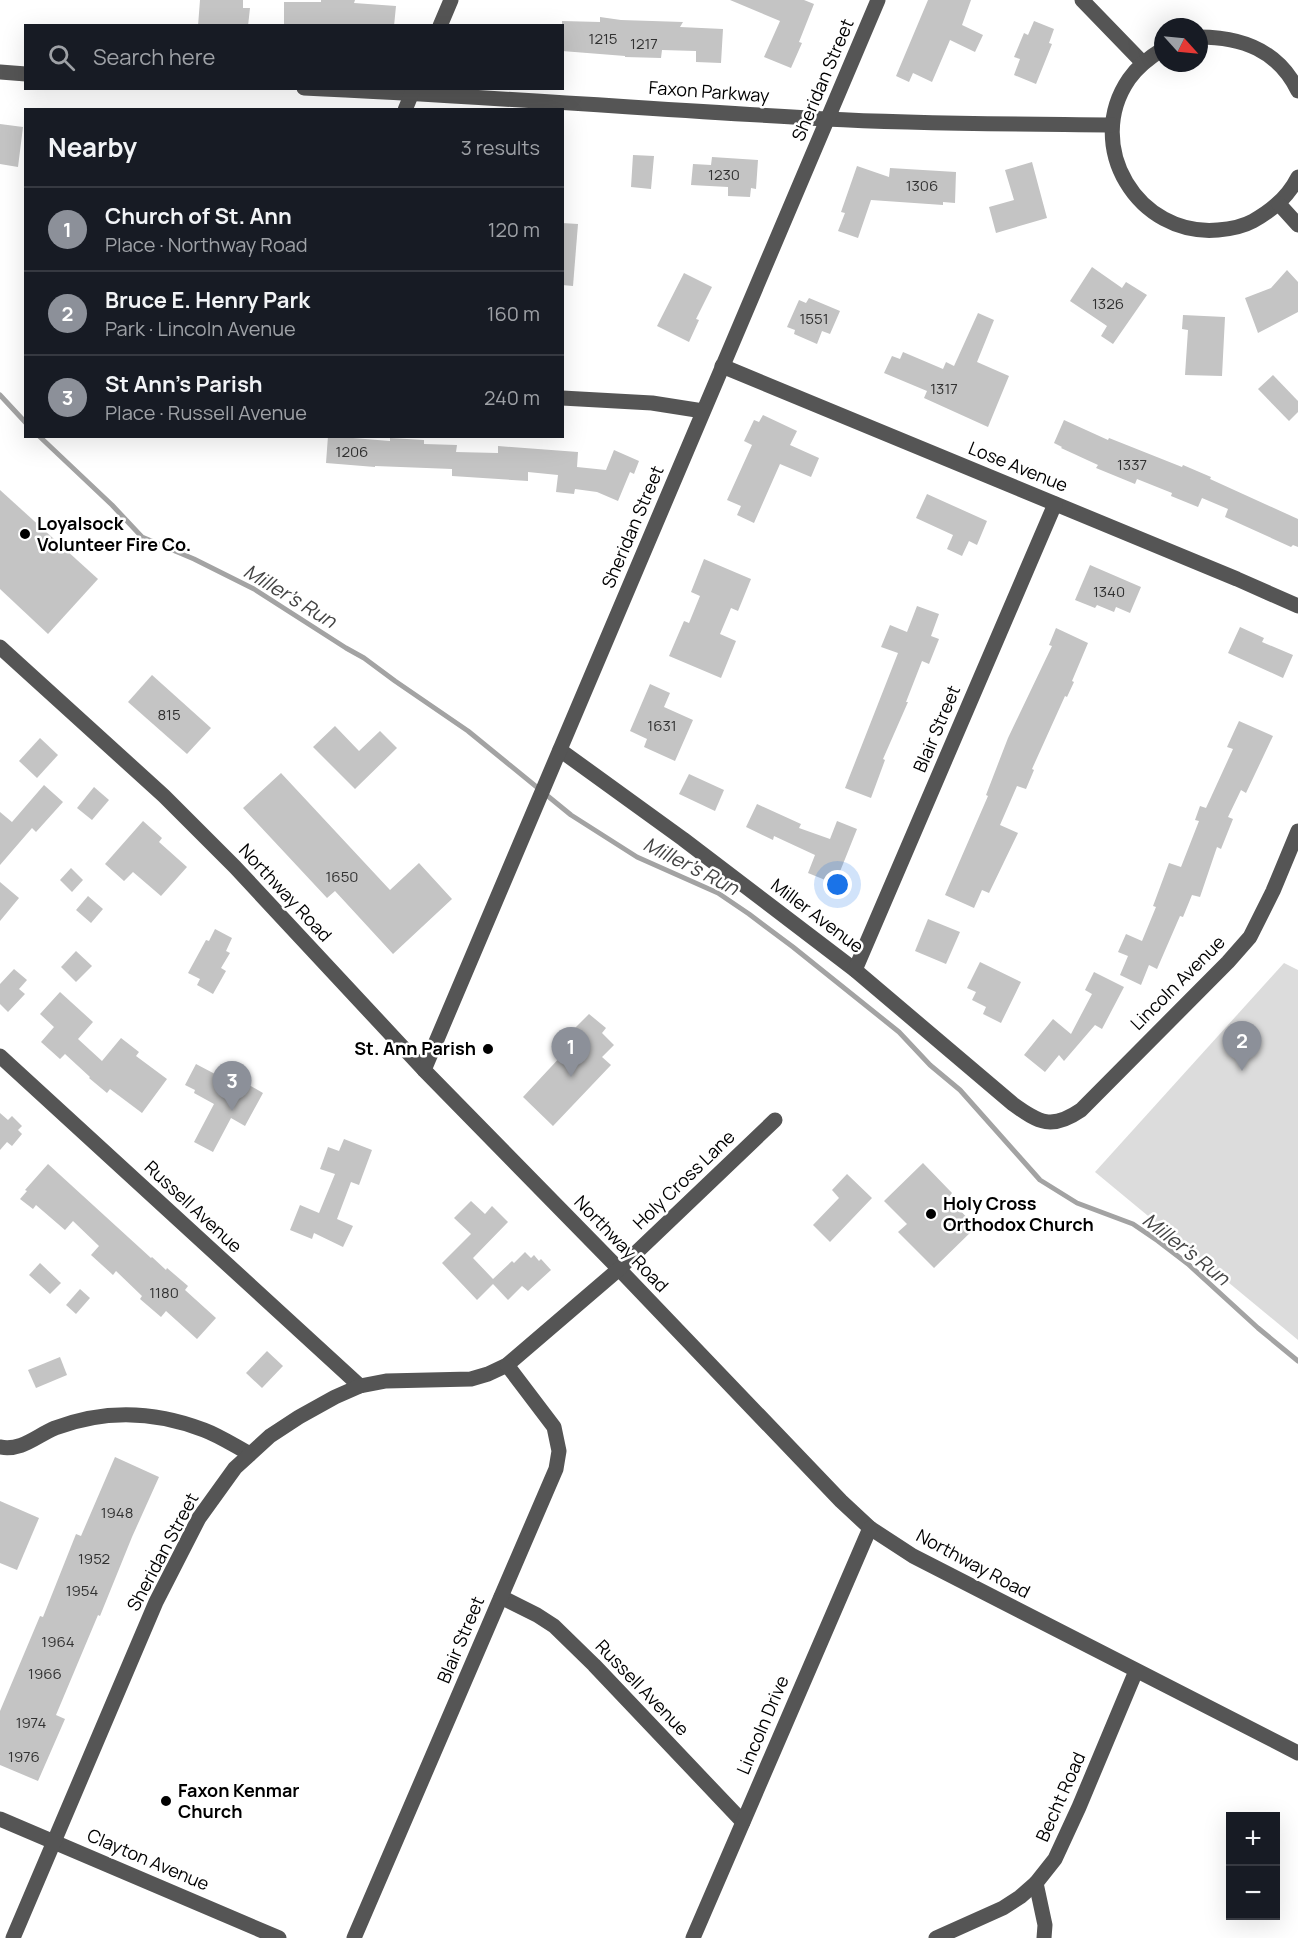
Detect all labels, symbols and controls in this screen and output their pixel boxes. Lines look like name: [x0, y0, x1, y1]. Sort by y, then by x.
street label: Sheridan Street: [785, 15, 859, 145]
north arrow: [1154, 18, 1208, 72]
search box: [24, 24, 564, 90]
house number: 1215: [589, 28, 617, 49]
house number: 1217: [630, 33, 658, 54]
icon: search: [45, 41, 78, 74]
text: Search here: [93, 42, 215, 72]
street label: Faxon Parkway: [648, 75, 771, 107]
text: Nearby: [48, 129, 137, 165]
text: 3 results: [461, 134, 540, 161]
house number: 1230: [708, 164, 740, 185]
house number: 1306: [906, 175, 938, 196]
text: Church of St. Ann: [105, 201, 292, 231]
text: 1: [63, 216, 72, 243]
text: 120 m: [488, 216, 540, 243]
text: Place · Northway Road: [105, 231, 308, 258]
text: Bruce E. Henry Park: [105, 285, 310, 315]
house number: 1326: [1092, 293, 1124, 314]
text: 2: [62, 300, 73, 327]
text: 160 m: [487, 300, 540, 327]
house number: 1551: [799, 308, 829, 329]
text: Park · Lincoln Avenue: [105, 315, 296, 342]
text: St Ann's Parish: [105, 369, 263, 399]
house number: 1317: [930, 378, 958, 399]
text: 3: [62, 384, 73, 411]
text: 240 m: [484, 384, 540, 411]
text: Place · Russell Avenue: [105, 399, 307, 426]
street label: Lose Avenue: [965, 435, 1072, 497]
house number: 1206: [336, 441, 368, 462]
house number: 1337: [1117, 454, 1147, 475]
street label: Sheridan Street: [595, 462, 669, 592]
place label: Loyalsock Volunteer Fire Co.: [37, 511, 191, 556]
marker: Loyalsock Volunteer Fire Co.: [18, 527, 32, 541]
water label: Miller's Run: [239, 557, 342, 634]
house number: 1340: [1093, 581, 1125, 602]
street label: Blair Street: [907, 681, 965, 776]
house number: 815: [157, 704, 181, 725]
house number: 1631: [647, 715, 677, 736]
water label: Miller's Run: [639, 830, 744, 902]
street label: Northway Road: [234, 838, 337, 947]
house number: 1650: [326, 866, 358, 887]
your location: [823, 870, 852, 899]
street label: Miller Avenue: [766, 873, 869, 958]
street label: Lincoln Avenue: [1125, 930, 1230, 1035]
pin: 2: [1222, 1022, 1262, 1071]
pin: 1: [552, 1028, 590, 1077]
place label: St. Ann Parish: [354, 1036, 476, 1060]
marker: St. Ann Parish: [481, 1042, 495, 1056]
pin: 3: [212, 1062, 252, 1111]
street label: Holy Cross Lane: [627, 1125, 739, 1234]
street label: Russell Avenue: [140, 1155, 248, 1258]
street label: Northway Road: [569, 1190, 674, 1297]
place label: Holy Cross Orthodox Church: [943, 1191, 1094, 1236]
water label: Miller's Run: [1137, 1206, 1236, 1292]
marker: Holy Cross Orthodox Church: [924, 1207, 938, 1221]
house number: 1180: [149, 1282, 179, 1303]
street label: Sheridan Street: [121, 1488, 203, 1615]
house number: 1948: [101, 1502, 133, 1523]
street label: Northway Road: [912, 1523, 1035, 1603]
house number: 1952: [78, 1548, 110, 1569]
house number: 1954: [66, 1580, 98, 1601]
street label: Blair Street: [431, 1592, 489, 1687]
house number: 1964: [41, 1631, 75, 1652]
street label: Russell Avenue: [591, 1634, 695, 1741]
house number: 1966: [28, 1663, 62, 1684]
street label: Lincoln Drive: [731, 1672, 794, 1778]
house number: 1974: [16, 1712, 47, 1733]
house number: 1976: [8, 1746, 40, 1767]
street label: Becht Road: [1030, 1748, 1091, 1845]
place label: Faxon Kenmar Church: [178, 1778, 300, 1823]
marker: Faxon Kenmar Church: [159, 1794, 173, 1808]
map controls: [1226, 1812, 1280, 1920]
button: +: [1226, 1812, 1280, 1866]
street label: Clayton Avenue: [84, 1823, 213, 1896]
button: −: [1226, 1866, 1280, 1920]

